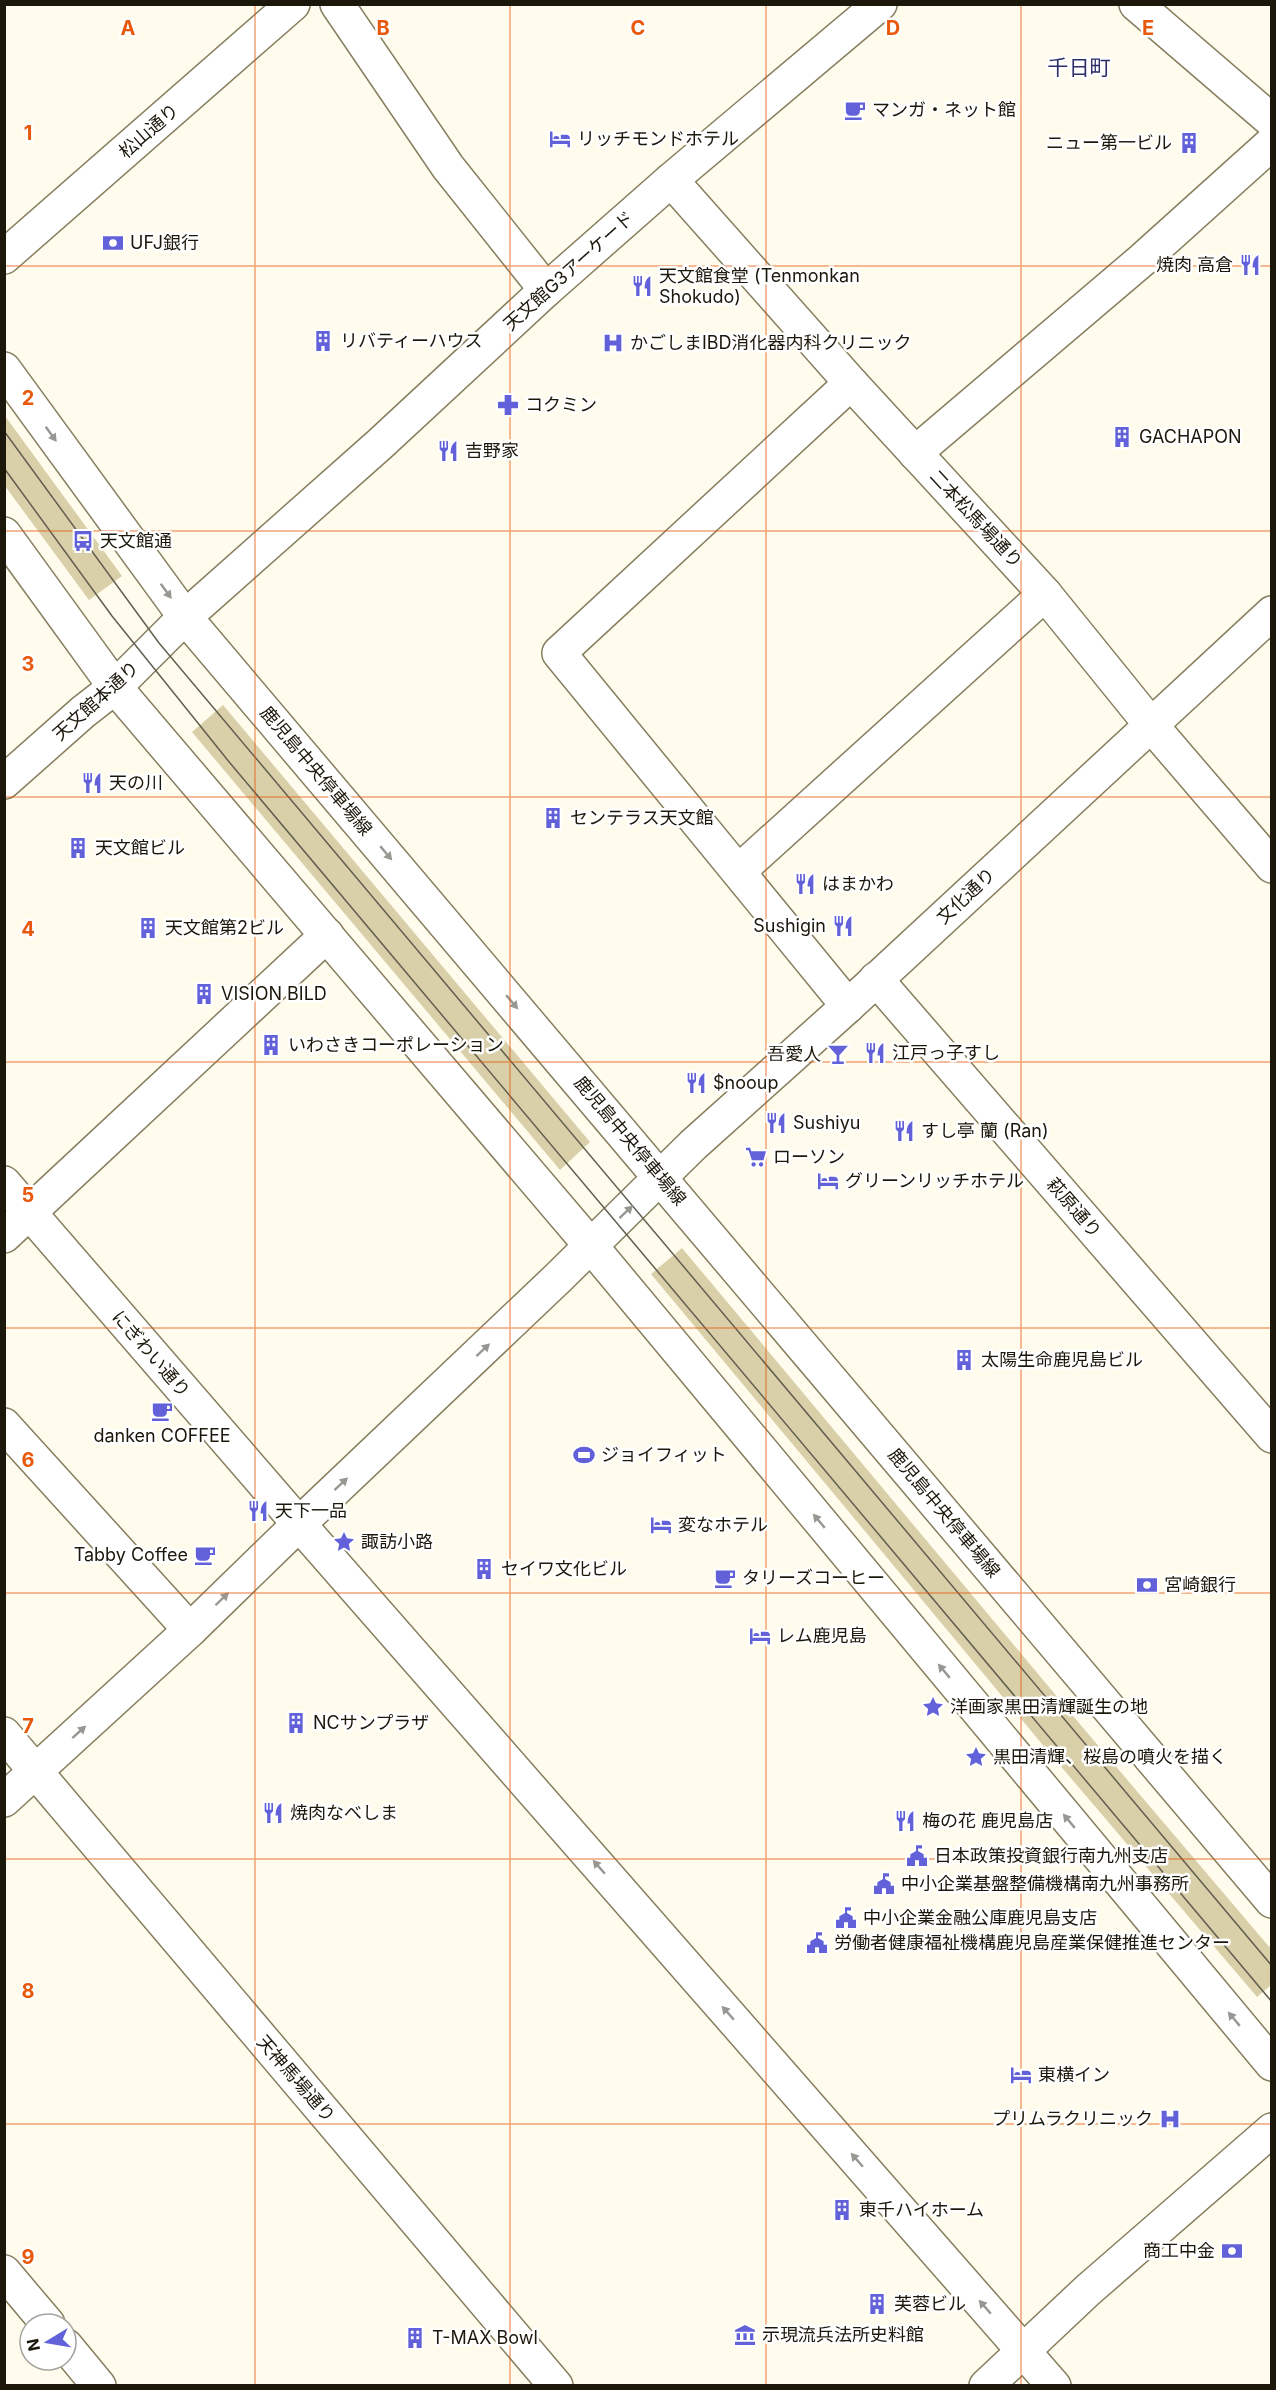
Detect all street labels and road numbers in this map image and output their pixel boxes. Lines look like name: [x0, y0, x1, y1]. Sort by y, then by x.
street label: 松山通り: [115, 99, 183, 162]
street label: 天文館G3アーケード: [499, 207, 638, 334]
street label: 二本松馬場通り: [926, 465, 1027, 572]
street label: 天文館本通り: [49, 657, 143, 745]
street label: 鹿児島中央停車場線: [256, 702, 376, 839]
street label: 文化通り: [932, 863, 999, 928]
street label: 鹿児島中央停車場線: [570, 1072, 690, 1209]
street label: 萩原通り: [1043, 1174, 1106, 1242]
street label: にぎわい通り: [108, 1306, 195, 1401]
street label: 鹿児島中央停車場線: [884, 1444, 1004, 1581]
street label: 天神馬場通り: [253, 2031, 340, 2126]

